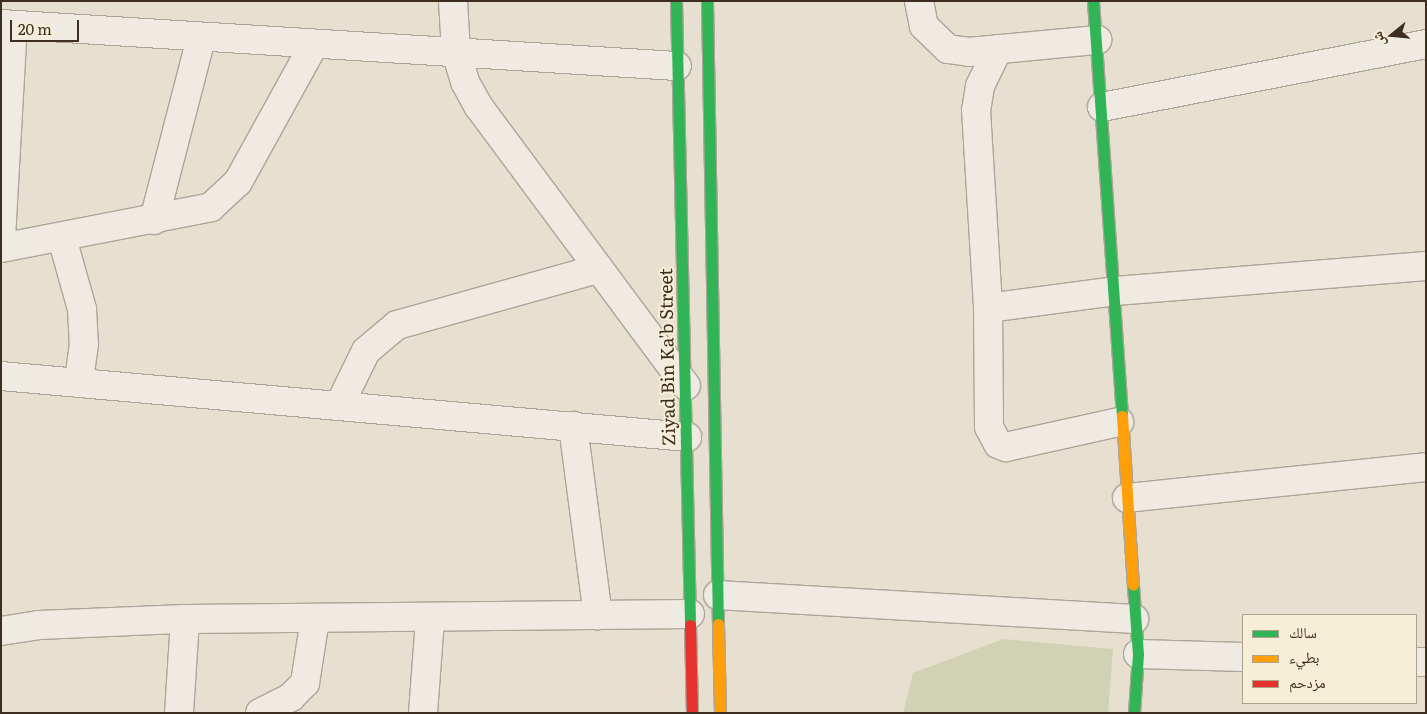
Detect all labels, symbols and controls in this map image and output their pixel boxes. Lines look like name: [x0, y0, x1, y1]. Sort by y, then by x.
scale bar: [12, 10, 81, 42]
north arrow: [1367, 10, 1417, 60]
text: 20 m: [18, 17, 52, 40]
text: ش: [1366, 29, 1389, 49]
street label: Ziyad Bin Ka'b Street: [655, 268, 679, 446]
legend: [1242, 614, 1417, 704]
text: سالك: [1289, 620, 1317, 643]
text: بطيء: [1289, 645, 1319, 668]
text: مزدحم: [1289, 670, 1326, 693]

